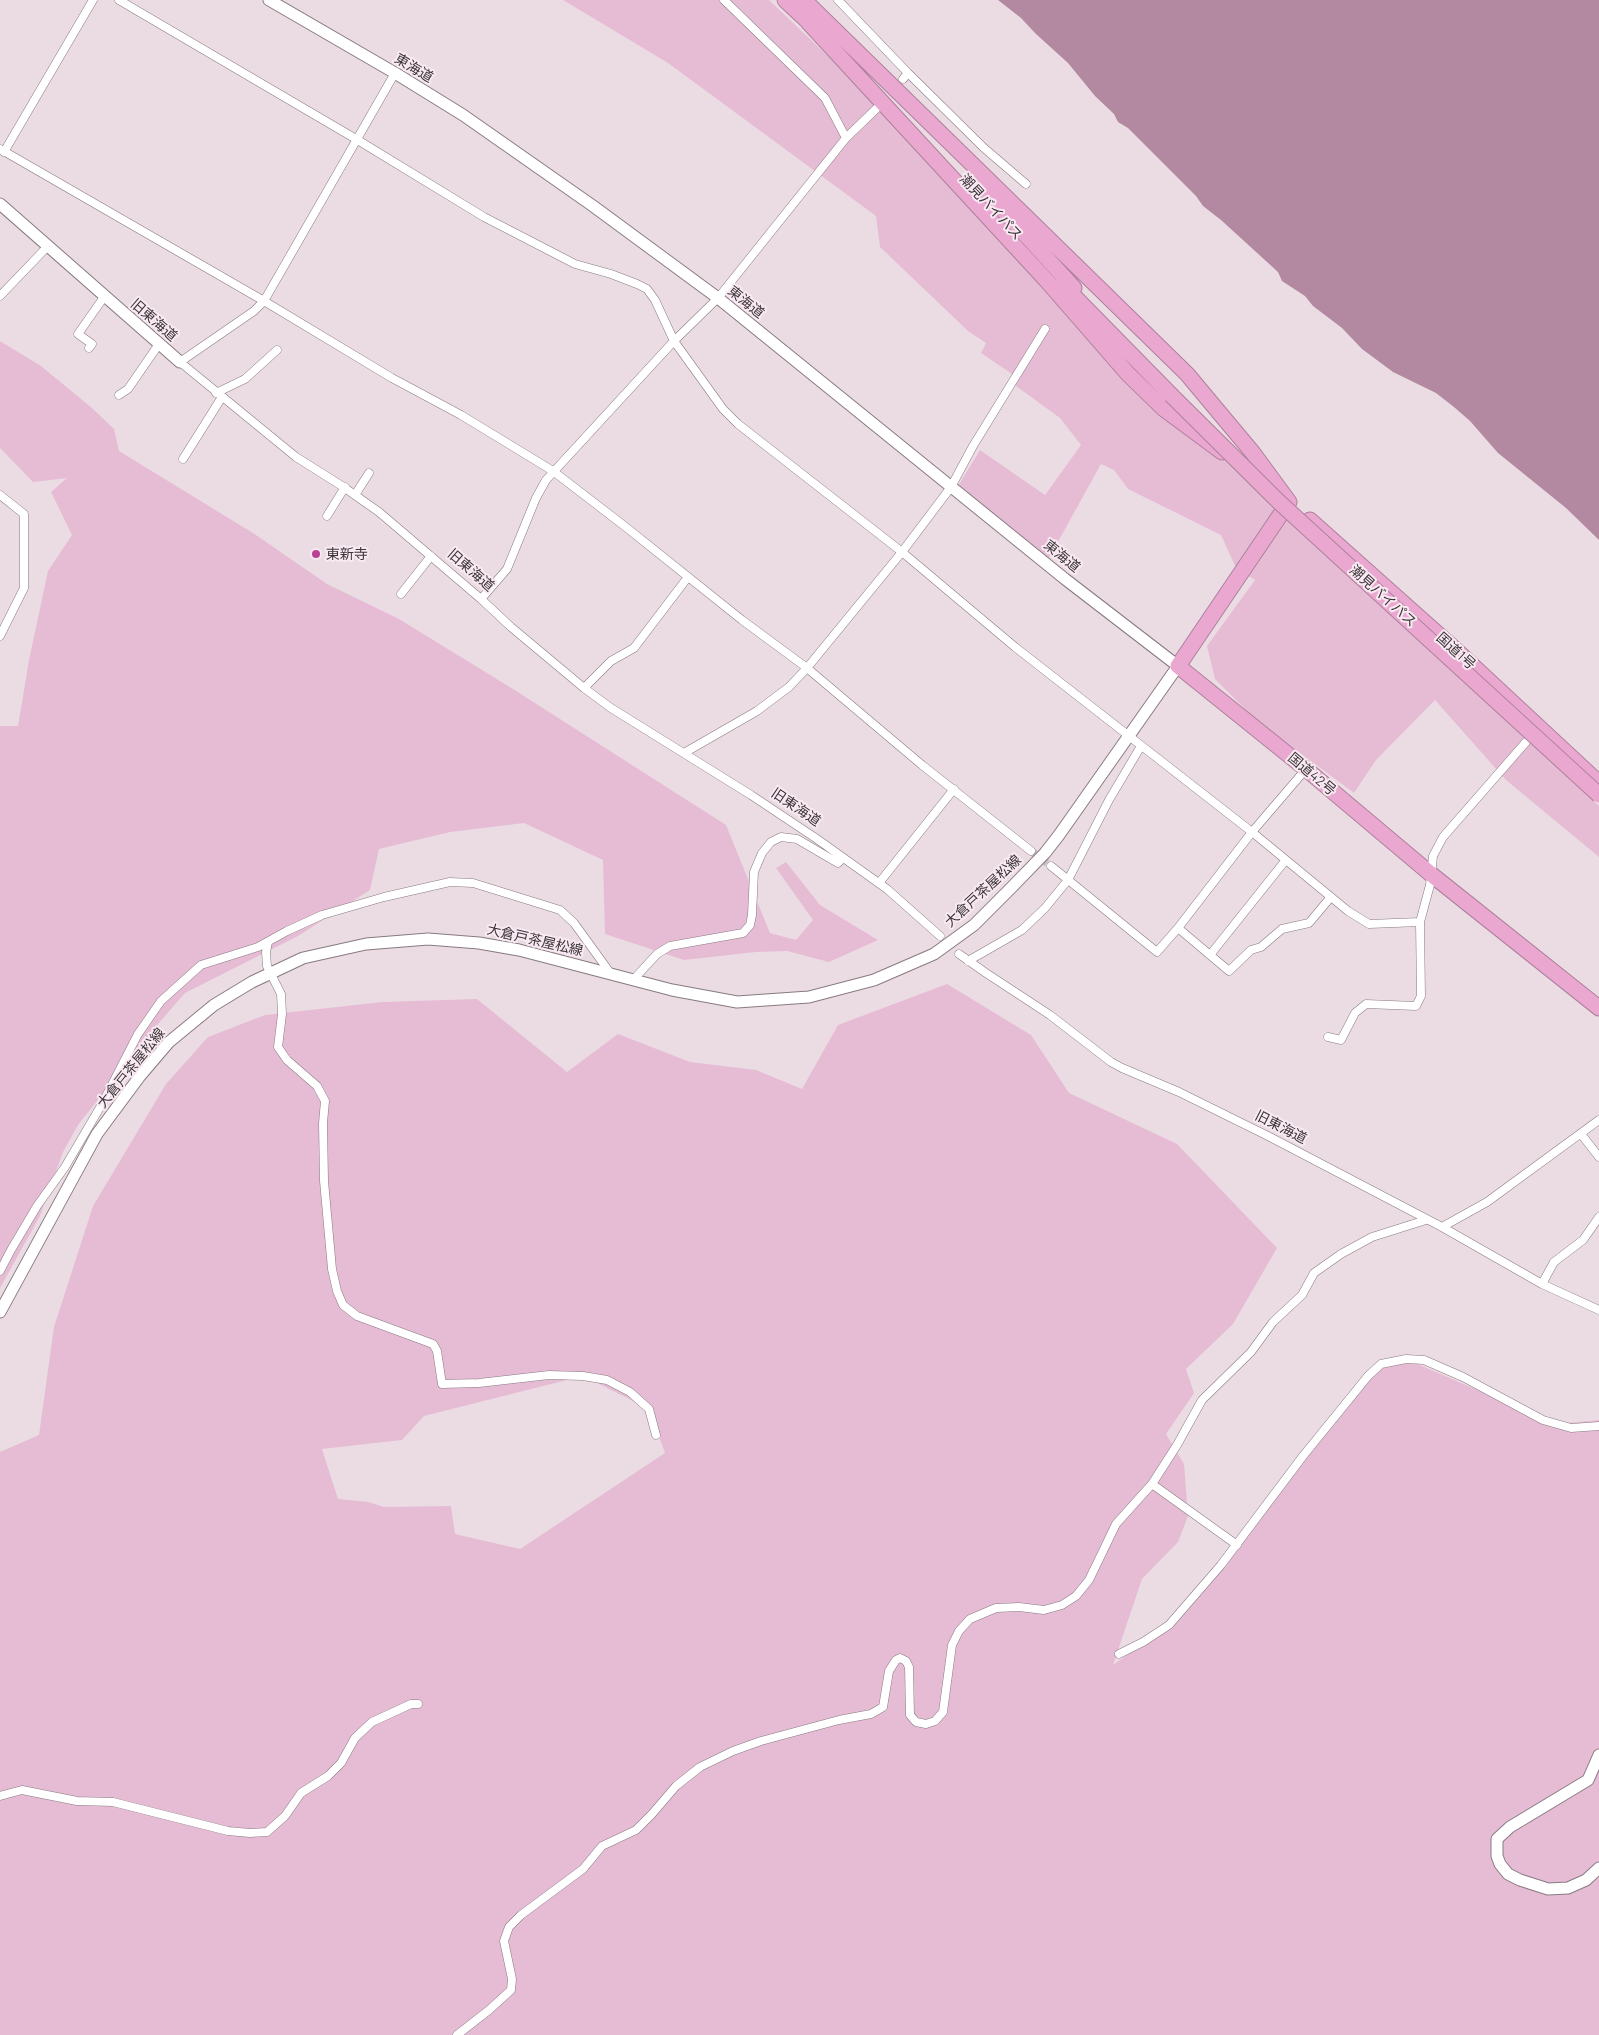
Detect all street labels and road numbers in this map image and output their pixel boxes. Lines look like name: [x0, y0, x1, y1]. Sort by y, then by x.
street label: 東海道: [392, 50, 436, 86]
street label: 潮見バイパス: [956, 171, 1026, 243]
street label: 東海道: [724, 282, 768, 322]
street label: 旧東海道: [127, 295, 181, 345]
street label: 東海道: [1040, 536, 1084, 576]
street label: 旧東海道: [444, 545, 498, 595]
street label: 潮見バイパス: [1346, 562, 1420, 630]
street label: 国道1号: [1433, 629, 1479, 673]
street label: 国道42号: [1285, 749, 1339, 799]
street label: 旧東海道: [768, 784, 824, 830]
street label: 大倉戸茶屋松線: [941, 851, 1025, 931]
street label: 大倉戸茶屋松線: [485, 921, 585, 959]
street label: 大倉戸茶屋松線: [94, 1025, 168, 1111]
street label: 旧東海道: [1252, 1107, 1310, 1147]

